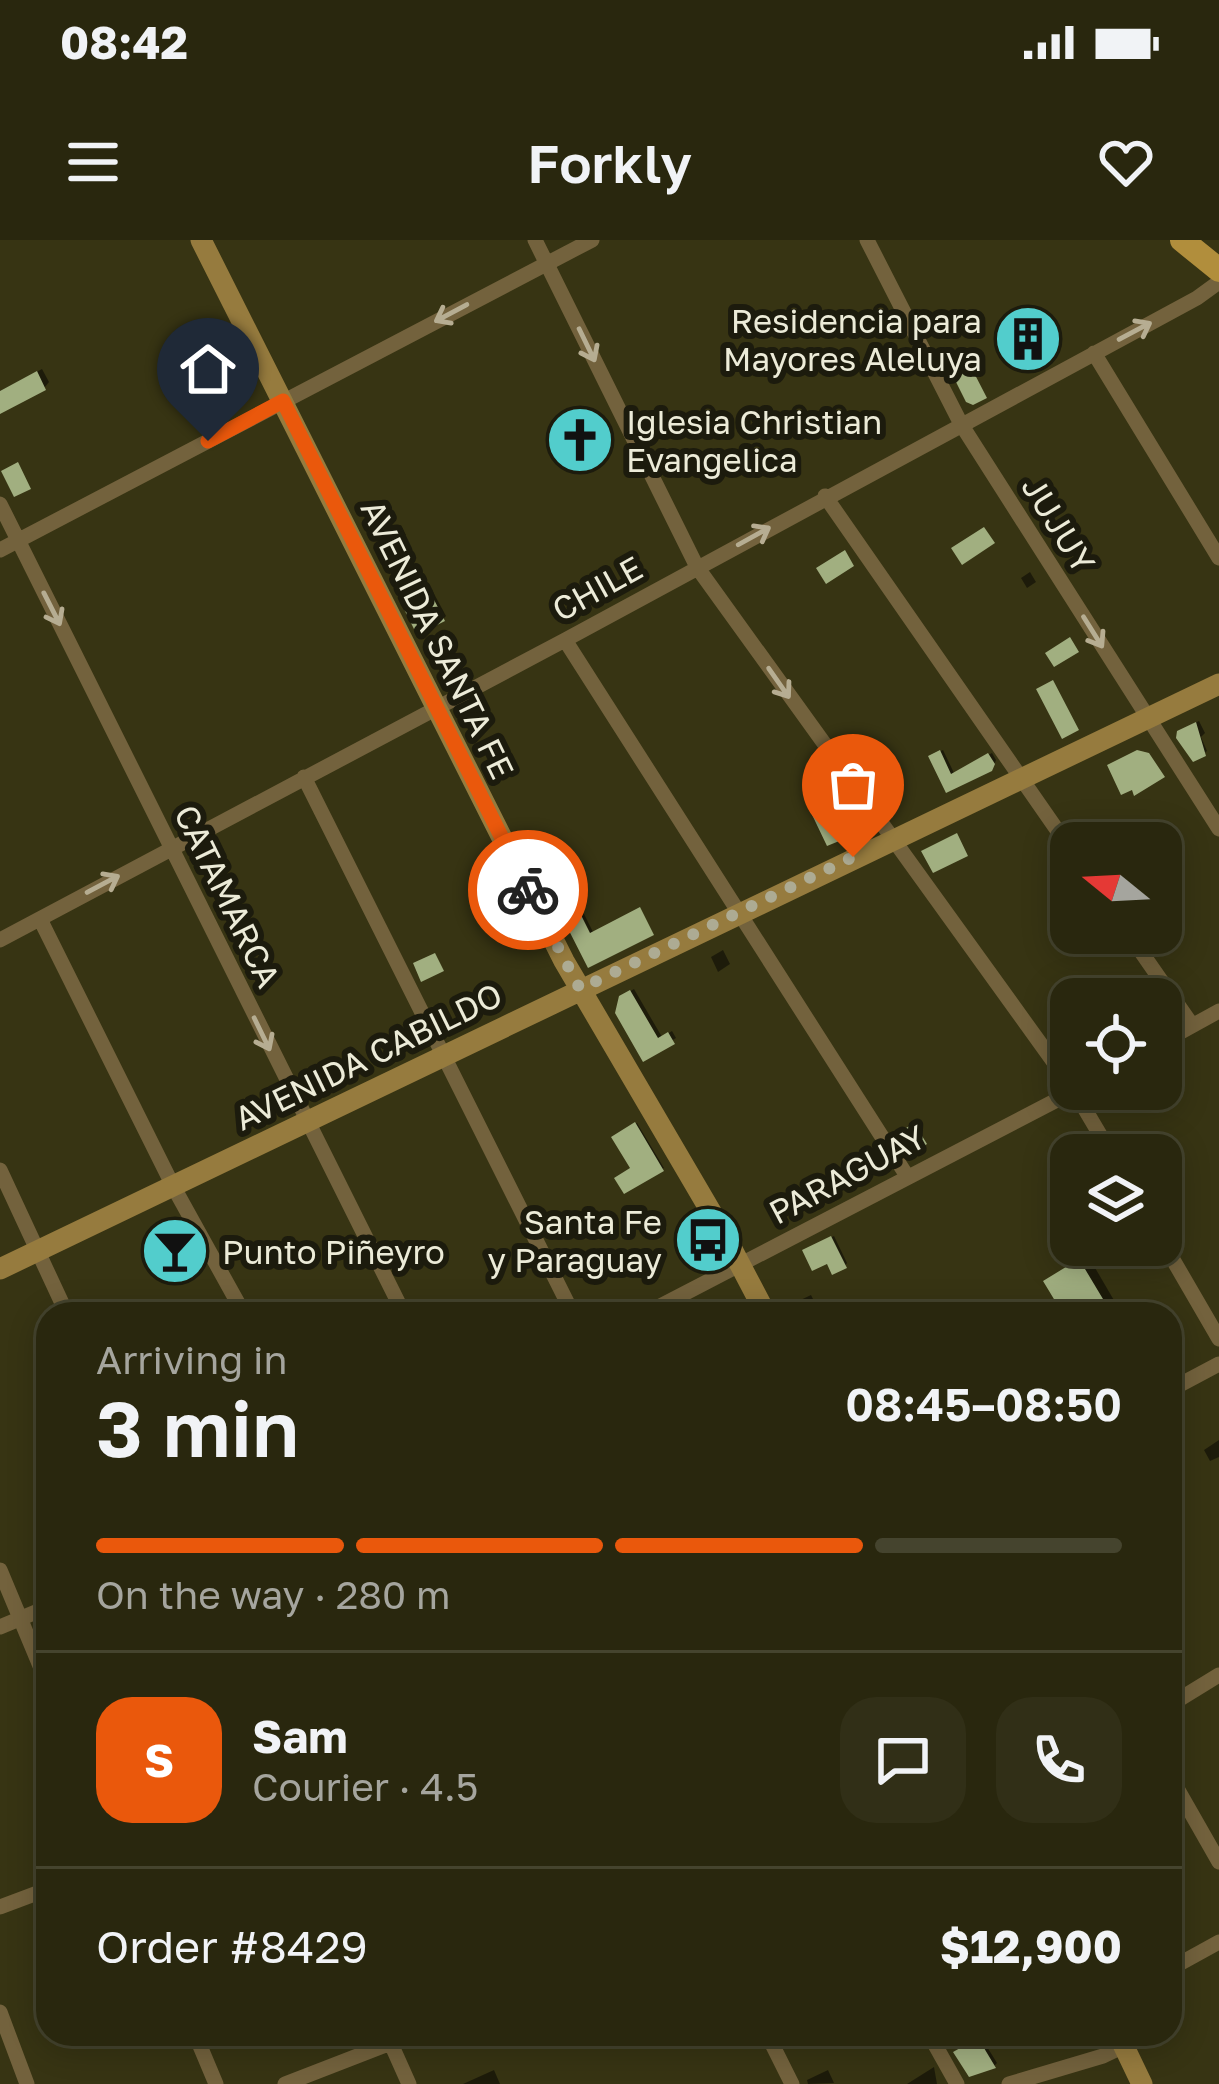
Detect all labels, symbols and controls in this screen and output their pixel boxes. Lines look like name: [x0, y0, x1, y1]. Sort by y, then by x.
text: 08:42: [60, 15, 188, 69]
icon: menu: [60, 129, 126, 195]
icon: heart: [1093, 129, 1159, 195]
text: Forkly: [527, 130, 692, 195]
place label: Residencia para Mayores Aleluya: [723, 301, 982, 378]
one-way arrow: [433, 303, 469, 326]
building icon: Residencia para Mayores Aleluya: [993, 304, 1063, 374]
pin: [157, 318, 259, 441]
one-way arrow: [1116, 319, 1151, 342]
one-way arrow: [577, 326, 599, 362]
icon: home: [175, 336, 241, 402]
place label: Iglesia Christian Evangelica: [626, 402, 882, 479]
church icon: Iglesia Christian Evangelica: [545, 405, 615, 475]
street label: JUJUY: [1014, 469, 1104, 579]
street label: AVENIDA SANTA FE: [353, 493, 523, 785]
one-way arrow: [736, 523, 771, 547]
street label: CHILE: [545, 547, 649, 629]
one-way arrow: [42, 590, 65, 626]
one-way arrow: [1080, 615, 1105, 649]
one-way arrow: [766, 666, 791, 699]
pin: [802, 734, 904, 857]
icon: bag: [820, 752, 886, 818]
street label: CATAMARCA: [167, 798, 289, 994]
north arrow: [1050, 822, 1182, 954]
map controls: [1050, 822, 1182, 1266]
courier: [468, 830, 588, 950]
icon: bike: [495, 857, 561, 923]
one-way arrow: [85, 872, 120, 895]
street label: AVENIDA CABILDO: [228, 974, 508, 1138]
button: locate: [1050, 978, 1182, 1110]
one-way arrow: [252, 1015, 274, 1051]
street label: PARAGUAY: [762, 1117, 932, 1231]
button: layers: [1050, 1134, 1182, 1266]
place label: Santa Fe y Paraguay: [487, 1202, 662, 1279]
bus stop icon: Santa Fe y Paraguay: [673, 1205, 743, 1275]
bar icon: Punto Piñeyro: [140, 1216, 210, 1286]
place label: Punto Piñeyro: [222, 1232, 445, 1271]
text: Arriving in: [96, 1336, 287, 1383]
text: 08:45–08:50: [845, 1377, 1122, 1431]
text: 3 min: [96, 1381, 299, 1474]
text: On the way · 280 m: [96, 1571, 451, 1618]
button: chat: [840, 1697, 966, 1823]
button: phone: [996, 1697, 1122, 1823]
text: Sam: [252, 1709, 348, 1763]
text: S: [144, 1733, 174, 1787]
text: Courier · 4.5: [252, 1763, 478, 1810]
text: Order #8429: [96, 1919, 368, 1973]
text: $12,900: [940, 1919, 1122, 1973]

